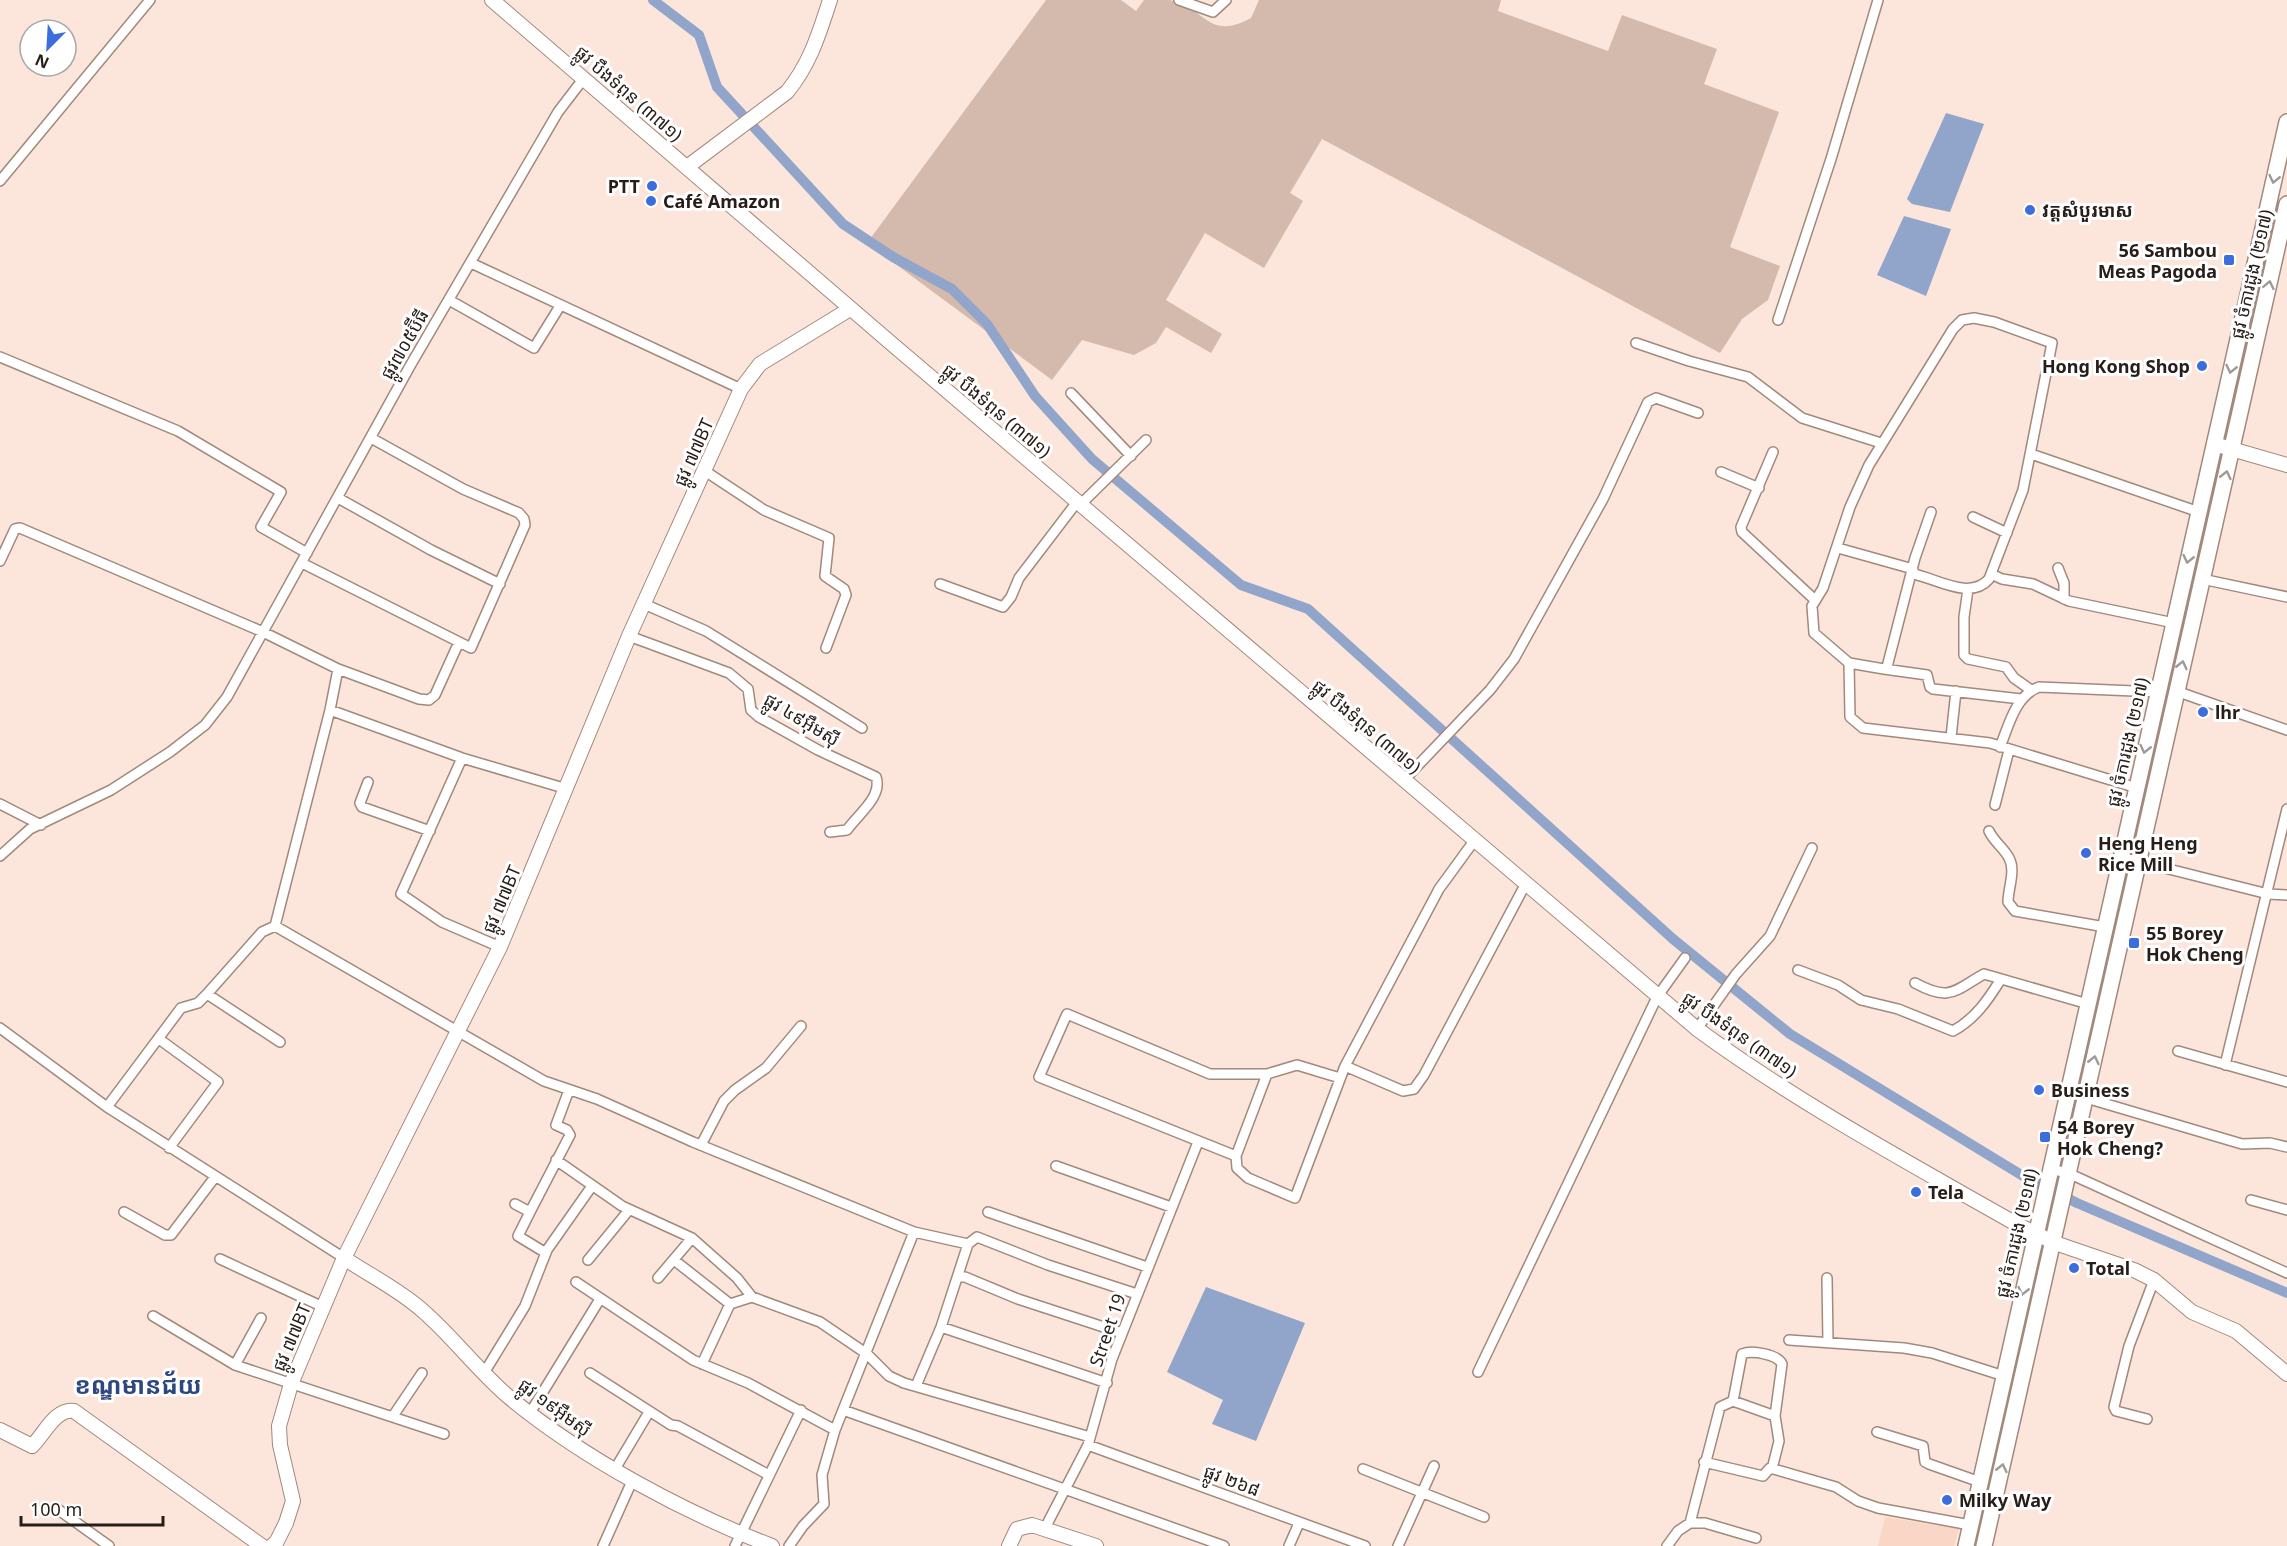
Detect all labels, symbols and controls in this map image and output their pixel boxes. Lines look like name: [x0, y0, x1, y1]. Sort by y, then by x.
north arrow: [18, 18, 78, 78]
street label: ផ្លូវ បឹងទំពុន (៣៧១): [567, 40, 688, 150]
text: N: [32, 49, 52, 74]
one-way arrow: [2268, 173, 2281, 183]
place label: PTT: [608, 174, 641, 198]
marker: PTT: [645, 179, 659, 193]
place label: Café Amazon: [663, 189, 780, 213]
marker: Café Amazon: [644, 194, 658, 208]
place label: វត្តសំបួរមាស: [2042, 198, 2133, 222]
marker: វត្តសំបួរមាស: [2023, 203, 2037, 217]
street label: ផ្លូវ ចំការដូង (២១៧): [2224, 207, 2283, 342]
place label: 56 Sambou Meas Pagoda: [2098, 238, 2217, 283]
marker: 56 Sambou Meas Pagoda: [2222, 253, 2236, 267]
one-way arrow: [2262, 280, 2275, 290]
street label: ផ្លូវ៧០៥ប៊ីធី: [374, 305, 438, 386]
place label: Hong Kong Shop: [2042, 354, 2190, 378]
street label: ផ្លូវ បឹងទំពុន (៣៧១): [934, 357, 1056, 467]
marker: Hong Kong Shop: [2195, 359, 2209, 373]
one-way arrow: [2226, 364, 2239, 374]
street label: ផ្លូវ ៧៧BT: [667, 414, 723, 492]
one-way arrow: [2218, 470, 2231, 480]
one-way arrow: [2182, 554, 2195, 564]
one-way arrow: [2175, 660, 2188, 670]
street label: ផ្លូវ បឹងទំពុន (៣៧១): [1304, 673, 1426, 783]
street label: ផ្លូវ ចំការដូង (២១៧): [2100, 675, 2159, 810]
street label: ផ្លូវ ៤៩អ៊ឹមស៊ី: [757, 687, 844, 756]
place label: lhr: [2215, 700, 2240, 724]
marker: lhr: [2196, 705, 2210, 719]
one-way arrow: [2140, 744, 2153, 754]
place label: Heng Heng Rice Mill: [2098, 831, 2198, 876]
marker: Heng Heng Rice Mill: [2079, 846, 2093, 860]
street label: ផ្លូវ ៧៧BT: [476, 861, 531, 939]
place label: 55 Borey Hok Cheng: [2146, 921, 2244, 966]
marker: 55 Borey Hok Cheng: [2127, 936, 2141, 950]
street label: ផ្លូវ បឹងទំពុន (៣៧១): [1675, 985, 1802, 1087]
one-way arrow: [2087, 1055, 2100, 1065]
place label: Business: [2051, 1078, 2130, 1102]
marker: Business: [2032, 1083, 2046, 1097]
place label: 54 Borey Hok Cheng?: [2057, 1115, 2164, 1160]
marker: 54 Borey Hok Cheng?: [2038, 1130, 2052, 1144]
street label: ផ្លូវ ចំការដូង (២១៧): [1989, 1166, 2048, 1301]
place label: Tela: [1928, 1180, 1964, 1204]
marker: Tela: [1909, 1185, 1923, 1199]
place label: Total: [2086, 1256, 2130, 1280]
marker: Total: [2067, 1261, 2081, 1275]
one-way arrow: [2017, 1286, 2030, 1296]
street label: Street 19: [1083, 1290, 1131, 1370]
street label: ផ្លូវ ៧៧BT: [266, 1299, 321, 1377]
district label: ខណ្ឌមានជ័យ: [74, 1368, 202, 1401]
street label: ផ្លូវ ១៩អ៊ឹមស៊ី: [511, 1372, 596, 1446]
street label: ផ្លូវ ២៦៨: [1199, 1459, 1264, 1506]
one-way arrow: [1995, 1464, 2008, 1474]
place label: Milky Way: [1959, 1488, 2052, 1512]
scale bar: [21, 1489, 164, 1527]
marker: Milky Way: [1940, 1493, 1954, 1507]
text: 100 m: [30, 1497, 82, 1521]

